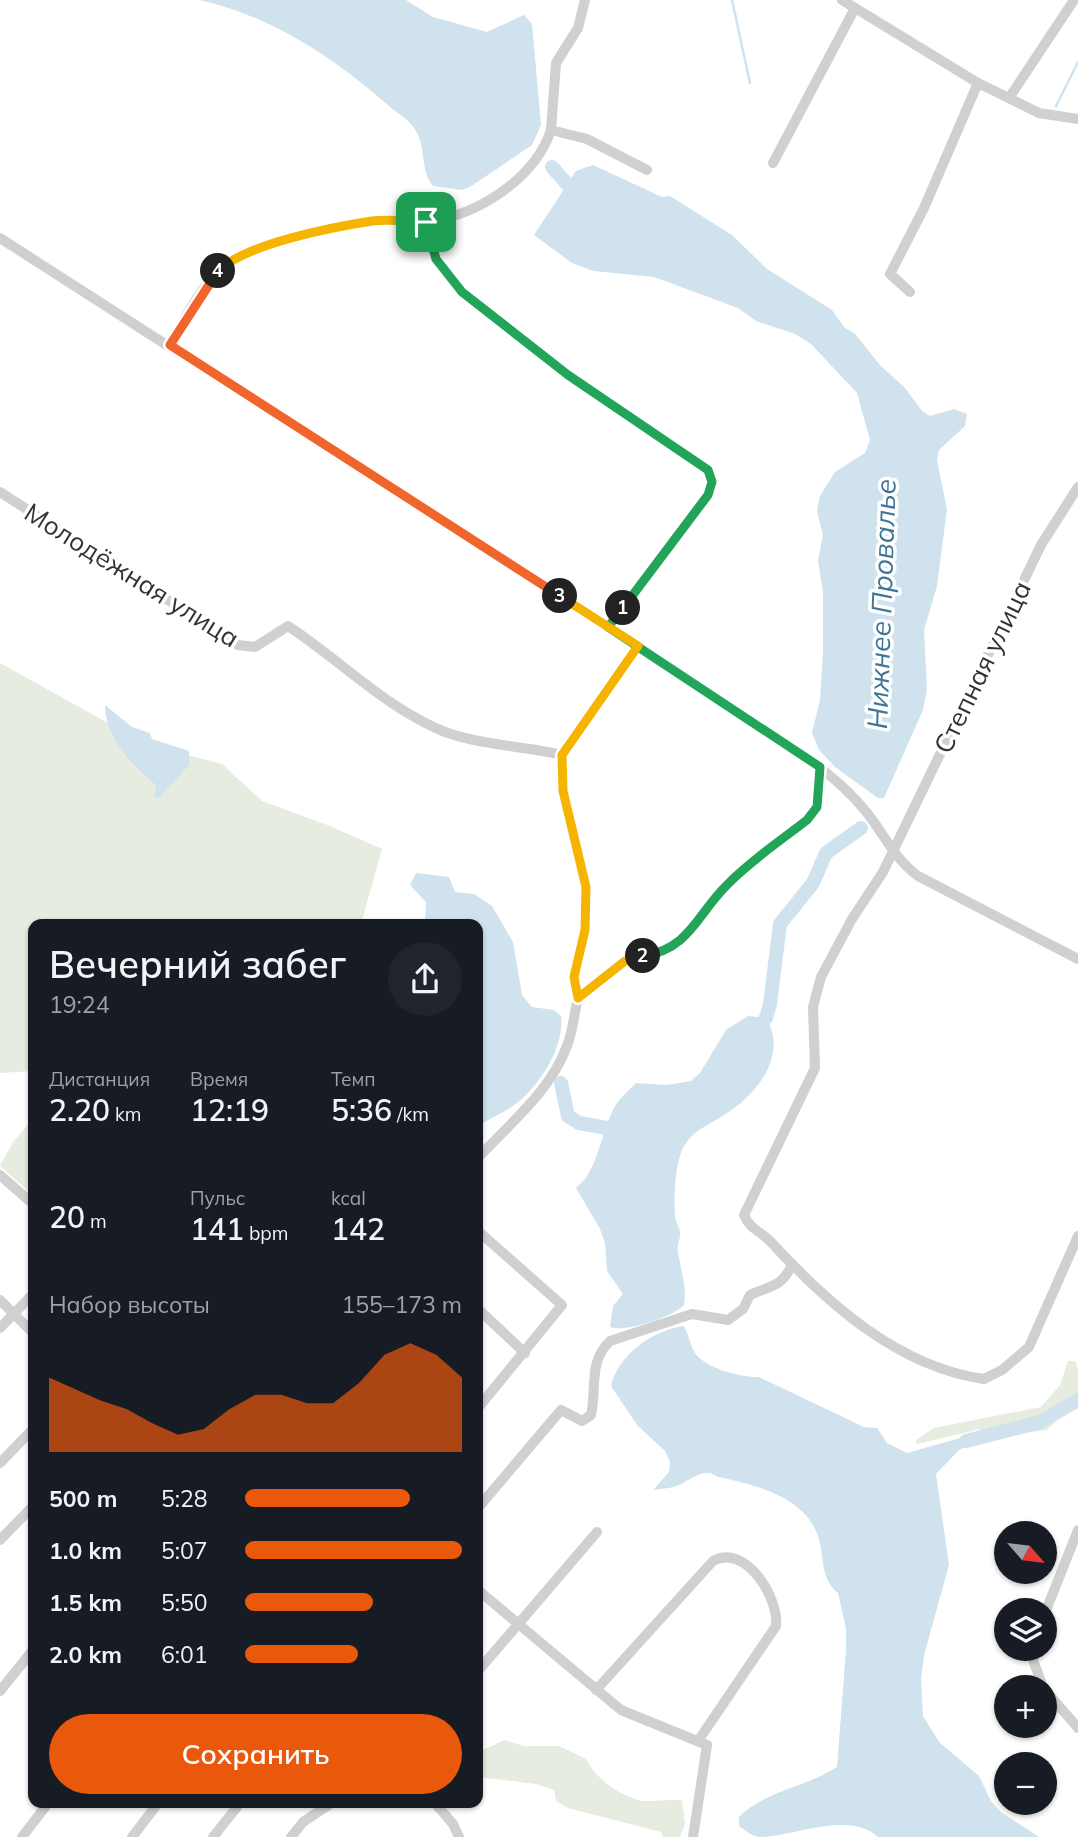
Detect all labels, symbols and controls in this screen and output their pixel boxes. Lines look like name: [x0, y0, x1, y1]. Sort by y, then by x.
pin: [396, 192, 456, 252]
icon: arrive: [407, 203, 445, 241]
pin: 4: [200, 254, 235, 288]
text: 4: [212, 258, 223, 282]
water label: Нижнее Провалье: [859, 478, 903, 730]
street label: Молодёжная улица: [19, 496, 245, 654]
street label: Степная улица: [926, 575, 1038, 759]
pin: 3: [542, 578, 578, 614]
text: 3: [554, 583, 565, 607]
pin: 1: [606, 590, 640, 626]
text: 1: [617, 595, 628, 619]
pin: 2: [626, 939, 660, 974]
text: Вечерний забег: [49, 940, 346, 988]
button: share: [388, 942, 462, 1016]
text: 2: [637, 943, 648, 967]
text: 19:24: [49, 990, 109, 1019]
text: Дистанция: [49, 1067, 150, 1091]
text: Время: [190, 1067, 248, 1091]
text: Темп: [331, 1067, 376, 1091]
text: 2.20: [49, 1091, 110, 1129]
text: 12:19: [190, 1091, 269, 1129]
text: 5:36: [331, 1091, 392, 1129]
text: km: [110, 1102, 142, 1126]
text: /km: [392, 1102, 429, 1126]
text: Пульс: [190, 1186, 245, 1210]
text: kcal: [331, 1186, 366, 1210]
text: 20: [49, 1198, 85, 1236]
text: m: [85, 1209, 107, 1233]
text: 141: [190, 1210, 244, 1248]
text: 142: [331, 1210, 385, 1248]
text: bpm: [244, 1221, 288, 1245]
text: Набор высоты: [49, 1290, 210, 1319]
text: 155–173 m: [341, 1290, 462, 1319]
text: 500 m: [49, 1484, 117, 1513]
text: 5:28: [161, 1484, 208, 1513]
north arrow: [994, 1521, 1057, 1584]
map controls: [994, 1521, 1057, 1815]
text: 1.0 km: [49, 1536, 122, 1565]
text: 5:07: [161, 1536, 208, 1565]
text: 1.5 km: [49, 1588, 122, 1617]
text: 5:50: [161, 1588, 208, 1617]
button: layers: [994, 1598, 1057, 1661]
text: 2.0 km: [49, 1640, 122, 1669]
text: 6:01: [161, 1640, 208, 1669]
button: +: [994, 1675, 1057, 1738]
button: Сохранить: [49, 1714, 462, 1794]
button: −: [994, 1752, 1057, 1815]

